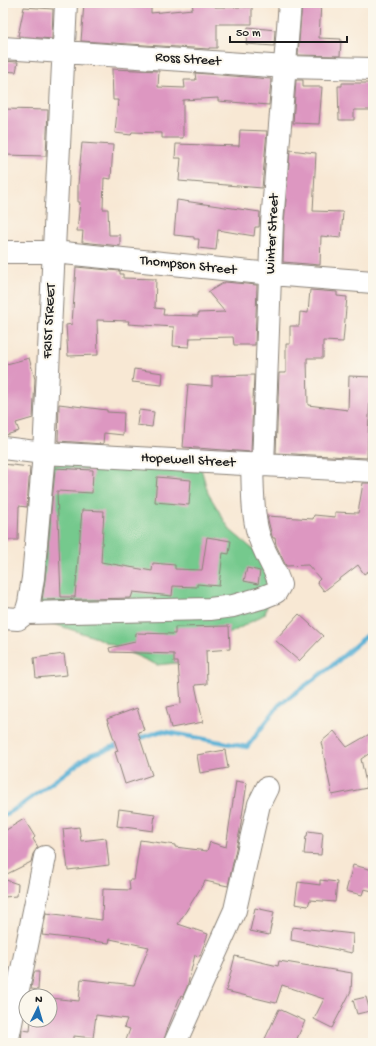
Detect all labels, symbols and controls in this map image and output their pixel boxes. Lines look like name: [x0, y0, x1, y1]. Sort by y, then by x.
scale bar: [230, 18, 347, 44]
text: 50 m: [236, 27, 261, 41]
street label: Ross Street: [155, 49, 223, 71]
street label: Winter Street: [262, 192, 284, 274]
street label: Thompson Street: [138, 252, 238, 280]
street label: FRIST STREET: [39, 282, 60, 360]
street label: Hopewell Street: [140, 450, 237, 472]
north arrow: [18, 988, 58, 1028]
text: N: [35, 994, 43, 1006]

